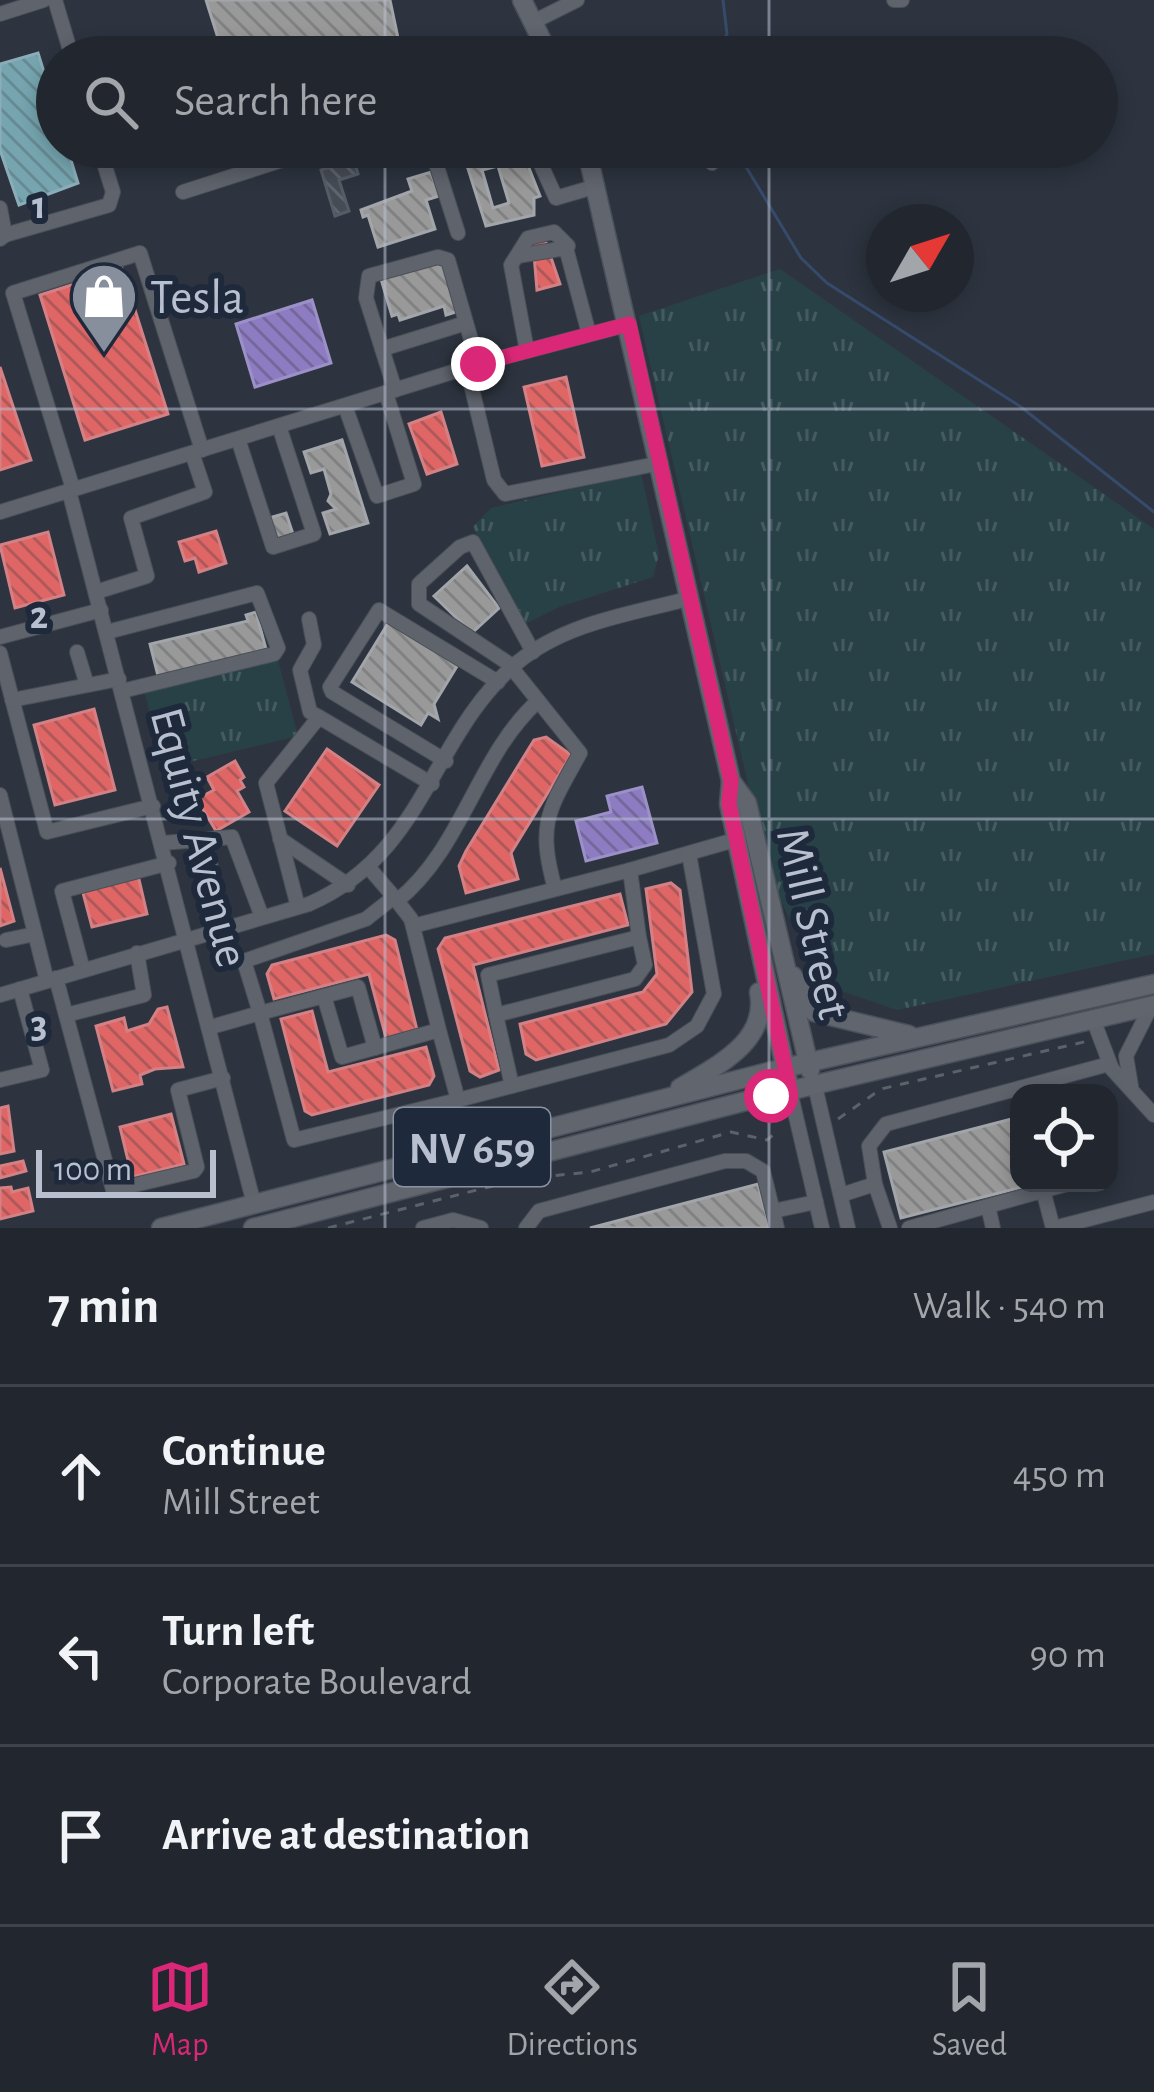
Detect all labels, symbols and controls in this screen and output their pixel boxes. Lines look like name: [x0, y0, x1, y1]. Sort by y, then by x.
search box: [36, 36, 1118, 168]
icon: search: [78, 69, 144, 135]
text: Search here: [174, 79, 377, 124]
text: 1: [32, 187, 46, 226]
north arrow: [866, 204, 974, 312]
shop icon: Tesla: [69, 261, 139, 355]
place label: Tesla: [150, 275, 244, 323]
route end: [451, 337, 505, 391]
text: 2: [30, 597, 48, 636]
street label: Equity Avenue: [140, 703, 256, 973]
street label: Mill Street: [767, 824, 857, 1024]
text: 3: [31, 1006, 47, 1045]
route start: [744, 1069, 798, 1123]
map controls: [1010, 1084, 1118, 1192]
button: locate: [1010, 1084, 1118, 1192]
road number: NV 659: [394, 1108, 550, 1186]
scale bar: [36, 1144, 216, 1197]
text: 100 m: [54, 1154, 132, 1187]
text: 7 min: [48, 1281, 159, 1332]
text: Walk · 540 m: [913, 1287, 1106, 1326]
text: Continue: [162, 1429, 326, 1474]
icon: ahead: [48, 1443, 114, 1509]
text: 450 m: [1013, 1456, 1106, 1495]
text: Mill Street: [162, 1483, 320, 1522]
text: Turn left: [162, 1609, 314, 1654]
icon: left: [48, 1623, 114, 1689]
text: 90 m: [1029, 1636, 1106, 1675]
text: Corporate Boulevard: [162, 1663, 471, 1702]
icon: arrive: [48, 1803, 114, 1869]
text: Arrive at destination: [162, 1813, 530, 1858]
tab: Map: [147, 1954, 213, 2066]
tab: Directions: [506, 1954, 638, 2066]
tab: Saved: [932, 1954, 1007, 2066]

